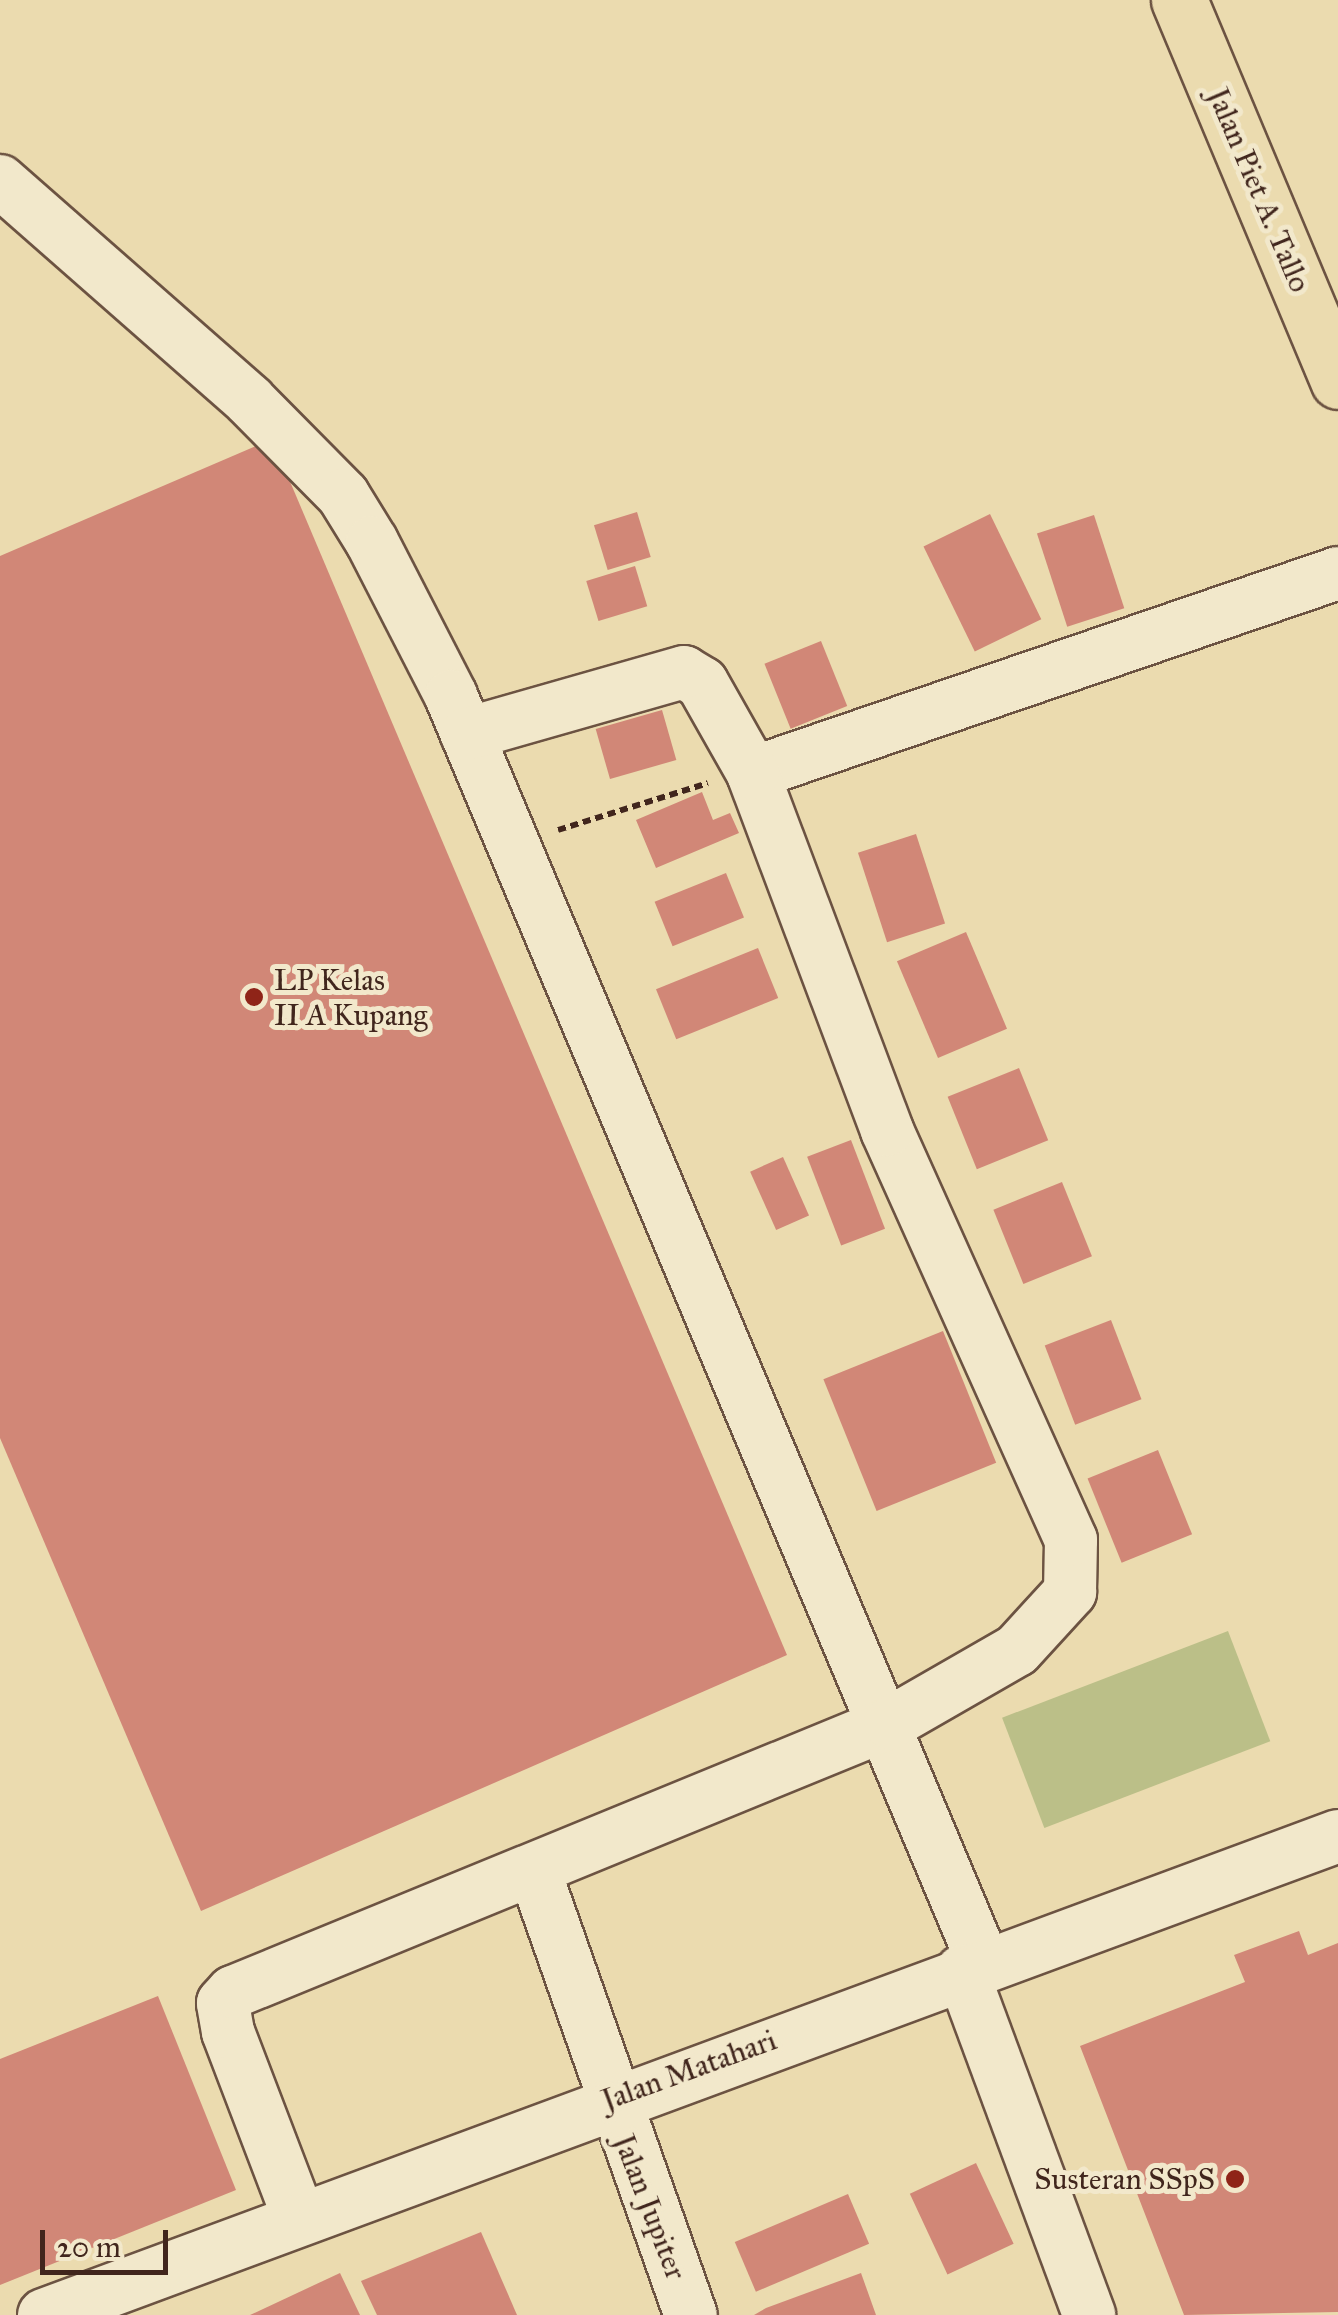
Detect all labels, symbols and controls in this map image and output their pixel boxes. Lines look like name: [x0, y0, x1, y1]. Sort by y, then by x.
street label: Jalan Piet A. Tallo: [1200, 83, 1318, 297]
place label: LP Kelas II A Kupang: [274, 962, 428, 1032]
marker: LP Kelas II A Kupang: [243, 986, 265, 1008]
street label: Jalan Matahari: [597, 2022, 781, 2118]
street label: Jalan Jupiter: [606, 2129, 694, 2285]
place label: Susteran SSpS: [1034, 2161, 1215, 2197]
marker: Susteran SSpS: [1224, 2168, 1246, 2190]
scale bar: [45, 2210, 172, 2272]
text: 20 m: [57, 2229, 121, 2265]

